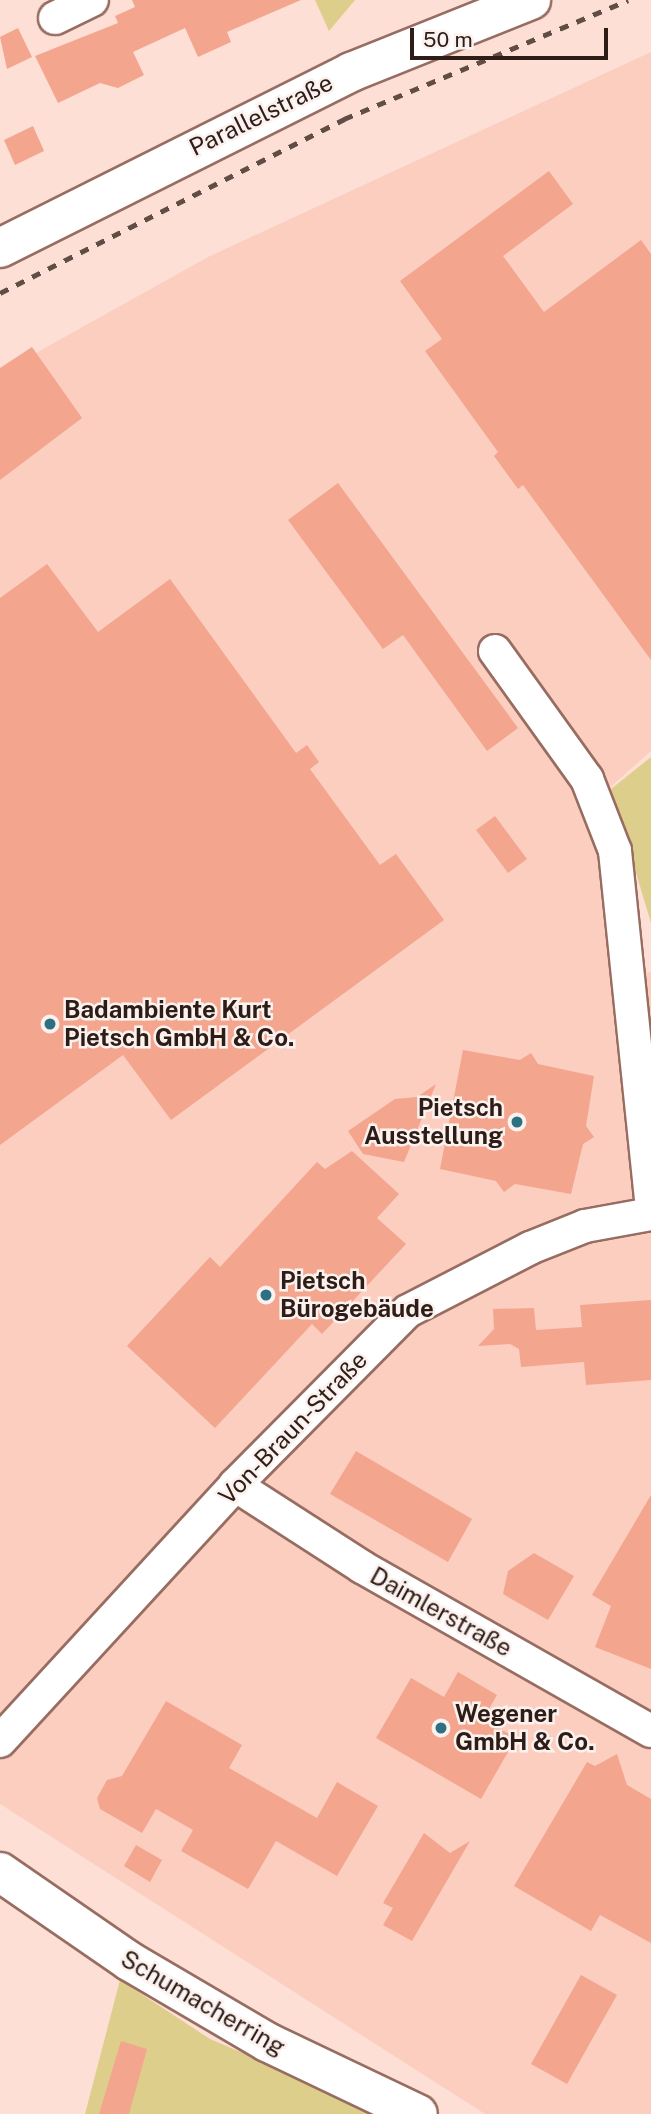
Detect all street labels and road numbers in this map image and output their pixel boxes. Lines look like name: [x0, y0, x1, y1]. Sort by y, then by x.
street label: Parallelstraße: [185, 68, 337, 162]
street label: Von-Braun-Straße: [213, 1346, 373, 1510]
street label: Daimlerstraße: [365, 1561, 517, 1663]
street label: Schumacherring: [116, 1944, 290, 2062]

